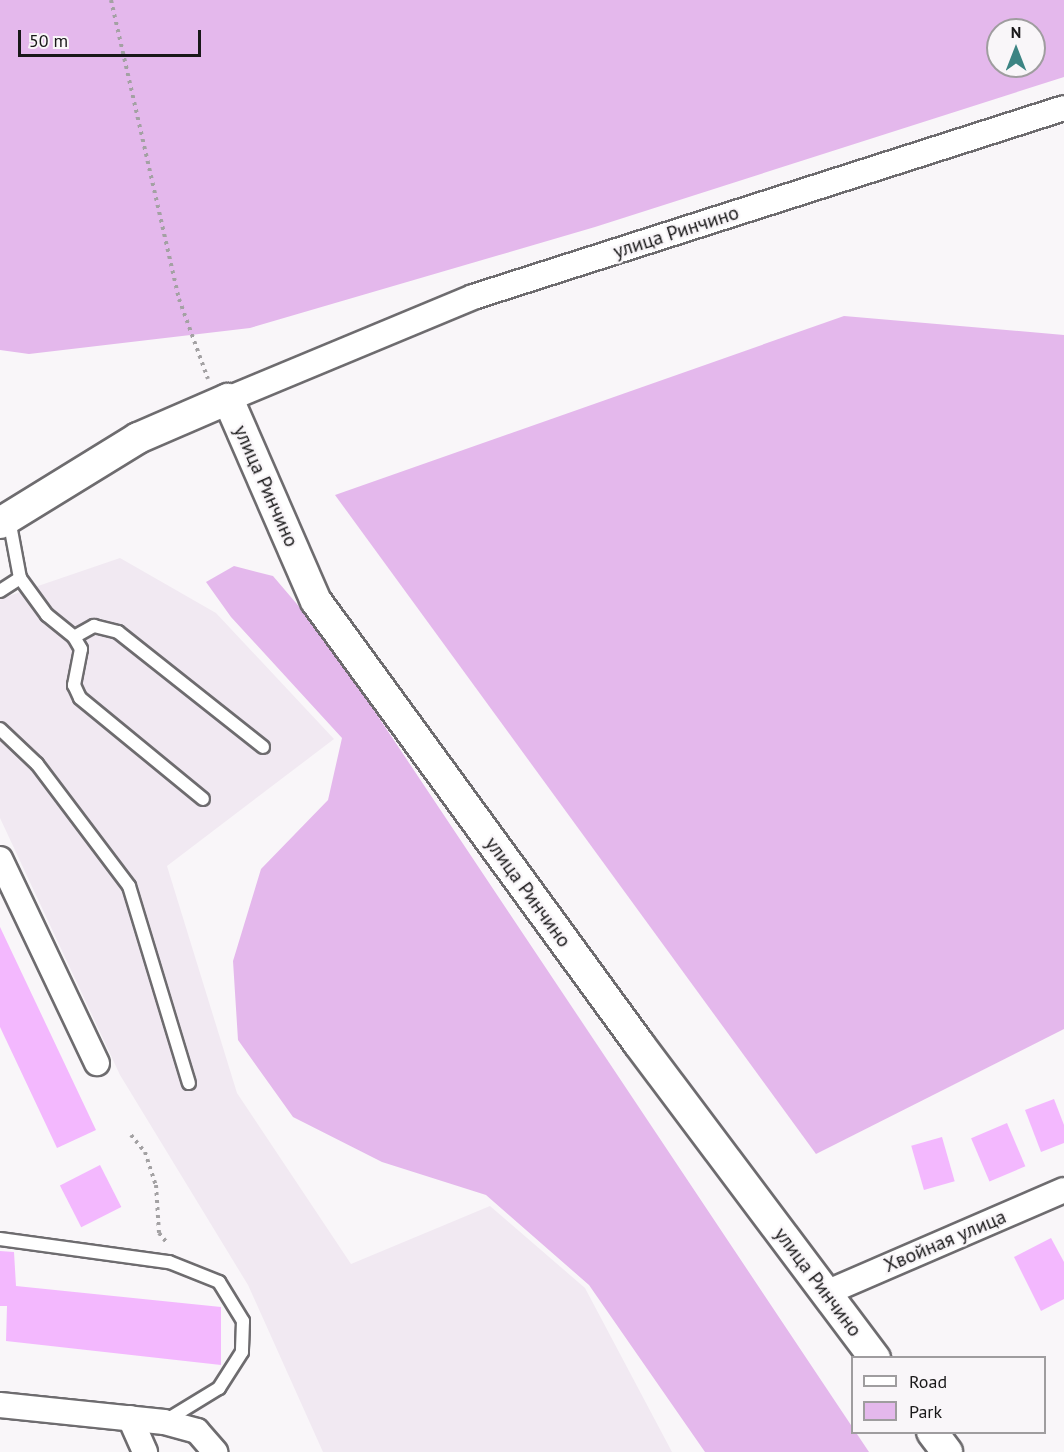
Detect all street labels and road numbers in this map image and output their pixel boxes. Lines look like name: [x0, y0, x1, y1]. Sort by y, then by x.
street label: улица Ринчино: [610, 200, 742, 264]
street label: улица Ринчино: [228, 421, 304, 551]
street label: улица Ринчино: [480, 832, 576, 952]
street label: Хвойная улица: [880, 1204, 1010, 1278]
street label: улица Ринчино: [769, 1223, 867, 1341]

